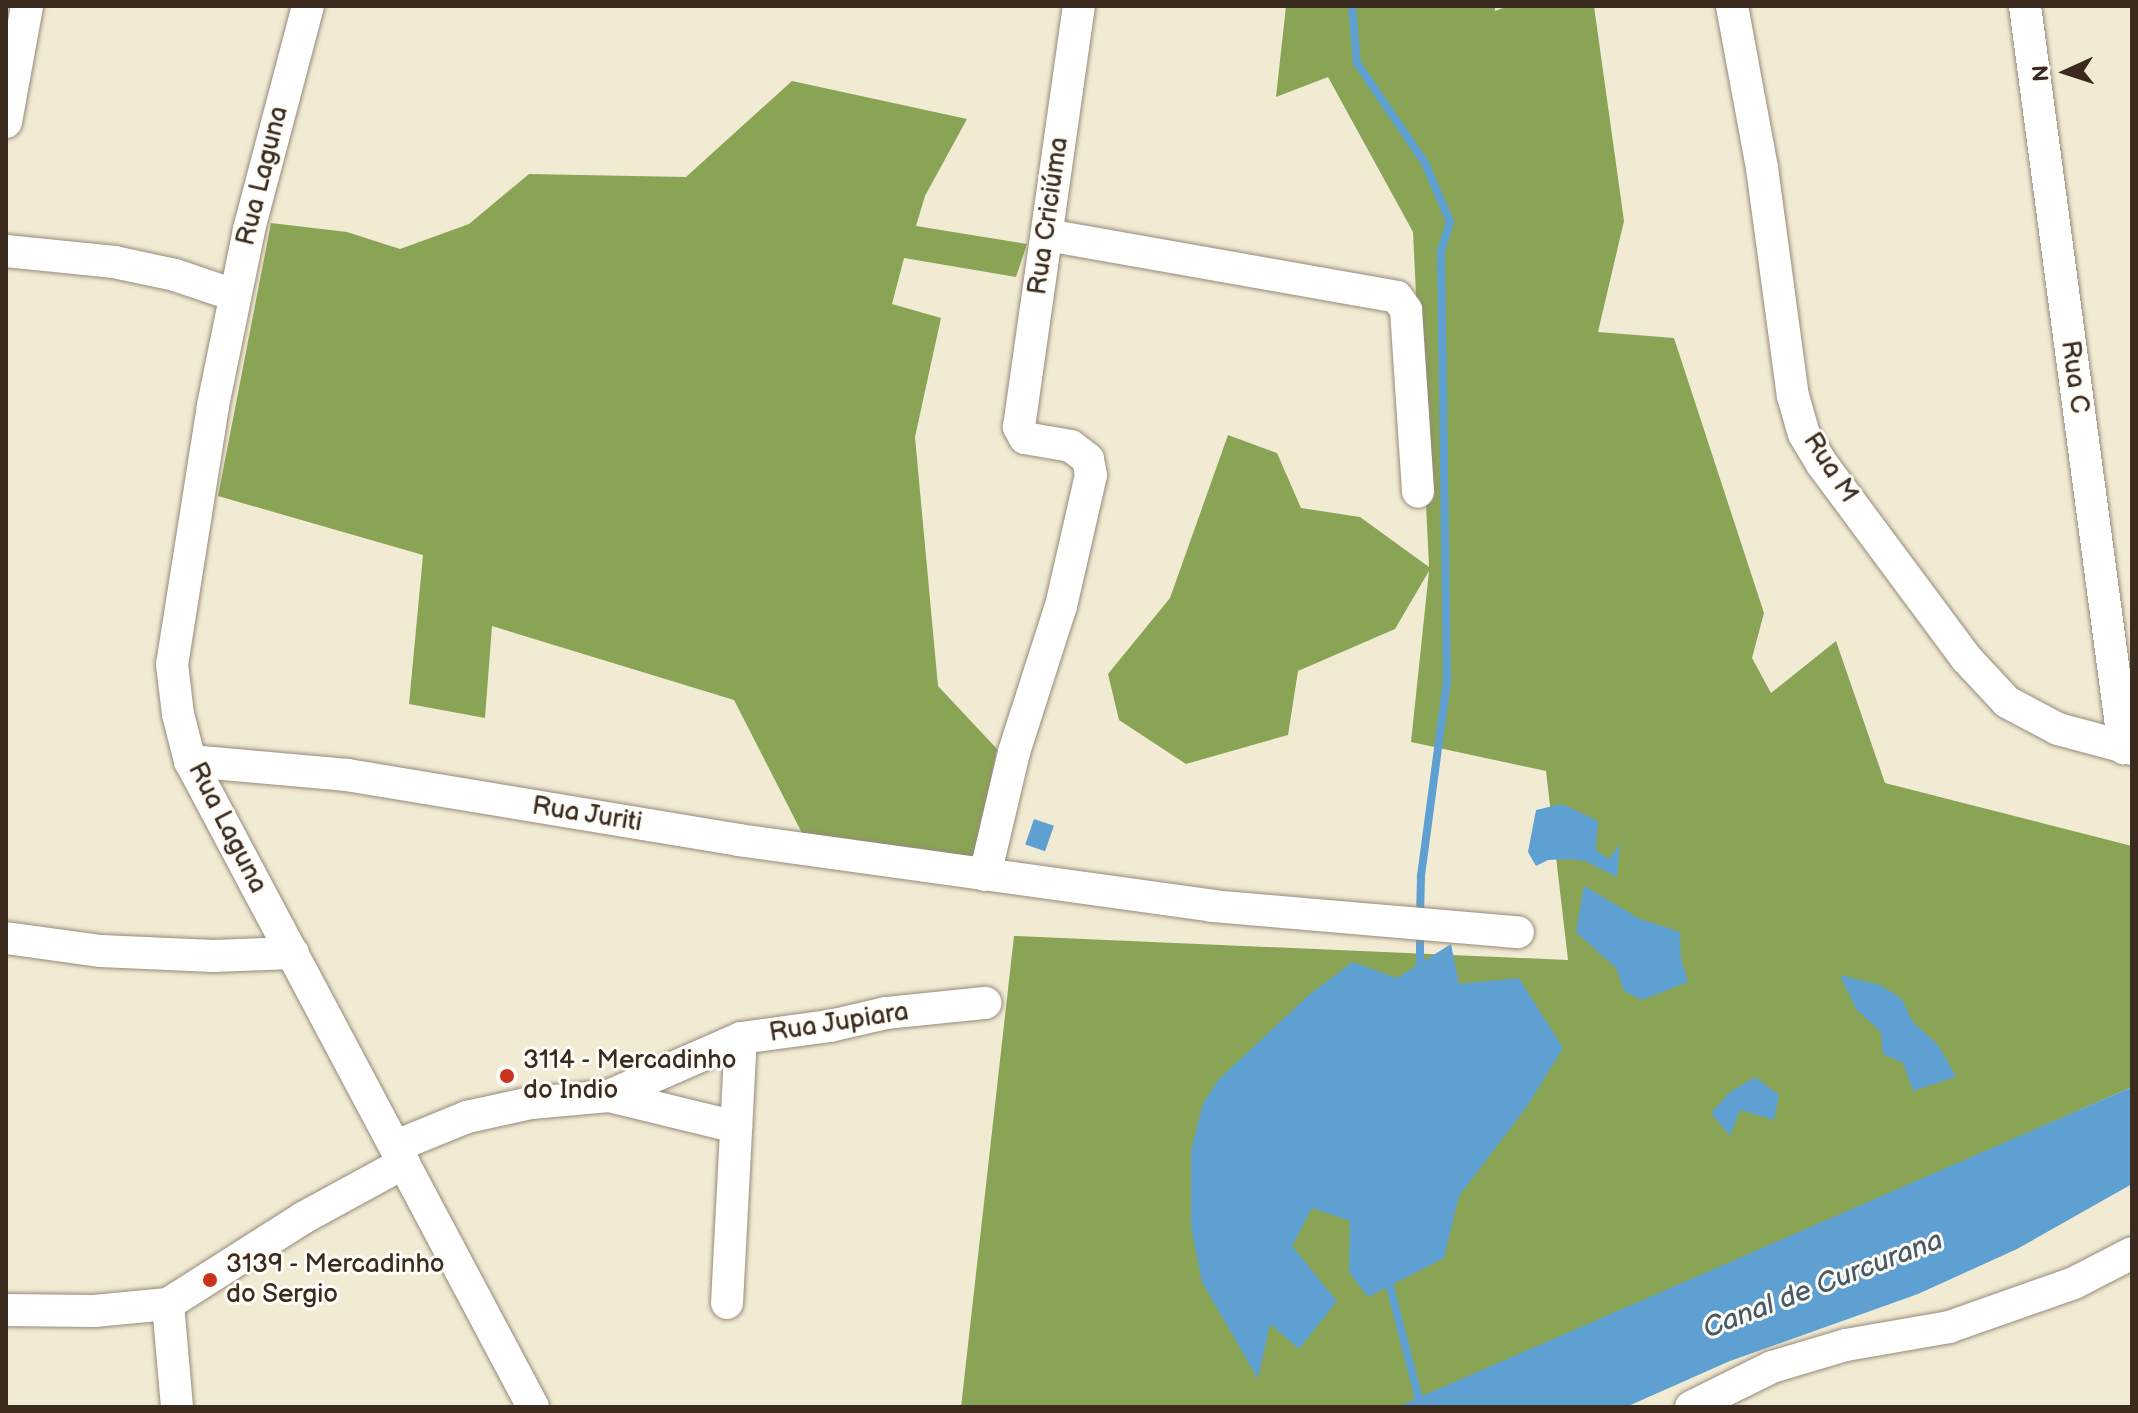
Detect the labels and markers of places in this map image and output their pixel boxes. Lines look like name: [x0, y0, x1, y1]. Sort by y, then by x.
place label: 3114 - Mercadinho do Indio: [523, 1045, 739, 1106]
marker: 3114 - Mercadinho do Indio: [498, 1067, 516, 1085]
place label: 3139 - Mercadinho do Sergio: [226, 1249, 447, 1310]
marker: 3139 - Mercadinho do Sergio: [201, 1271, 219, 1289]

